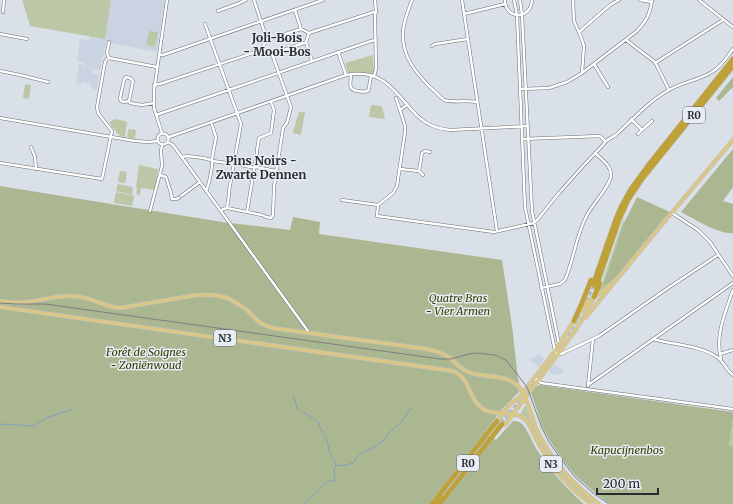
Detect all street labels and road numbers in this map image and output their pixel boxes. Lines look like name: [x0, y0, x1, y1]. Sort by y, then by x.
road number: R0: [683, 107, 705, 123]
road number: N3: [214, 330, 236, 346]
road number: R0: [457, 455, 479, 471]
road number: N3: [540, 456, 562, 472]

